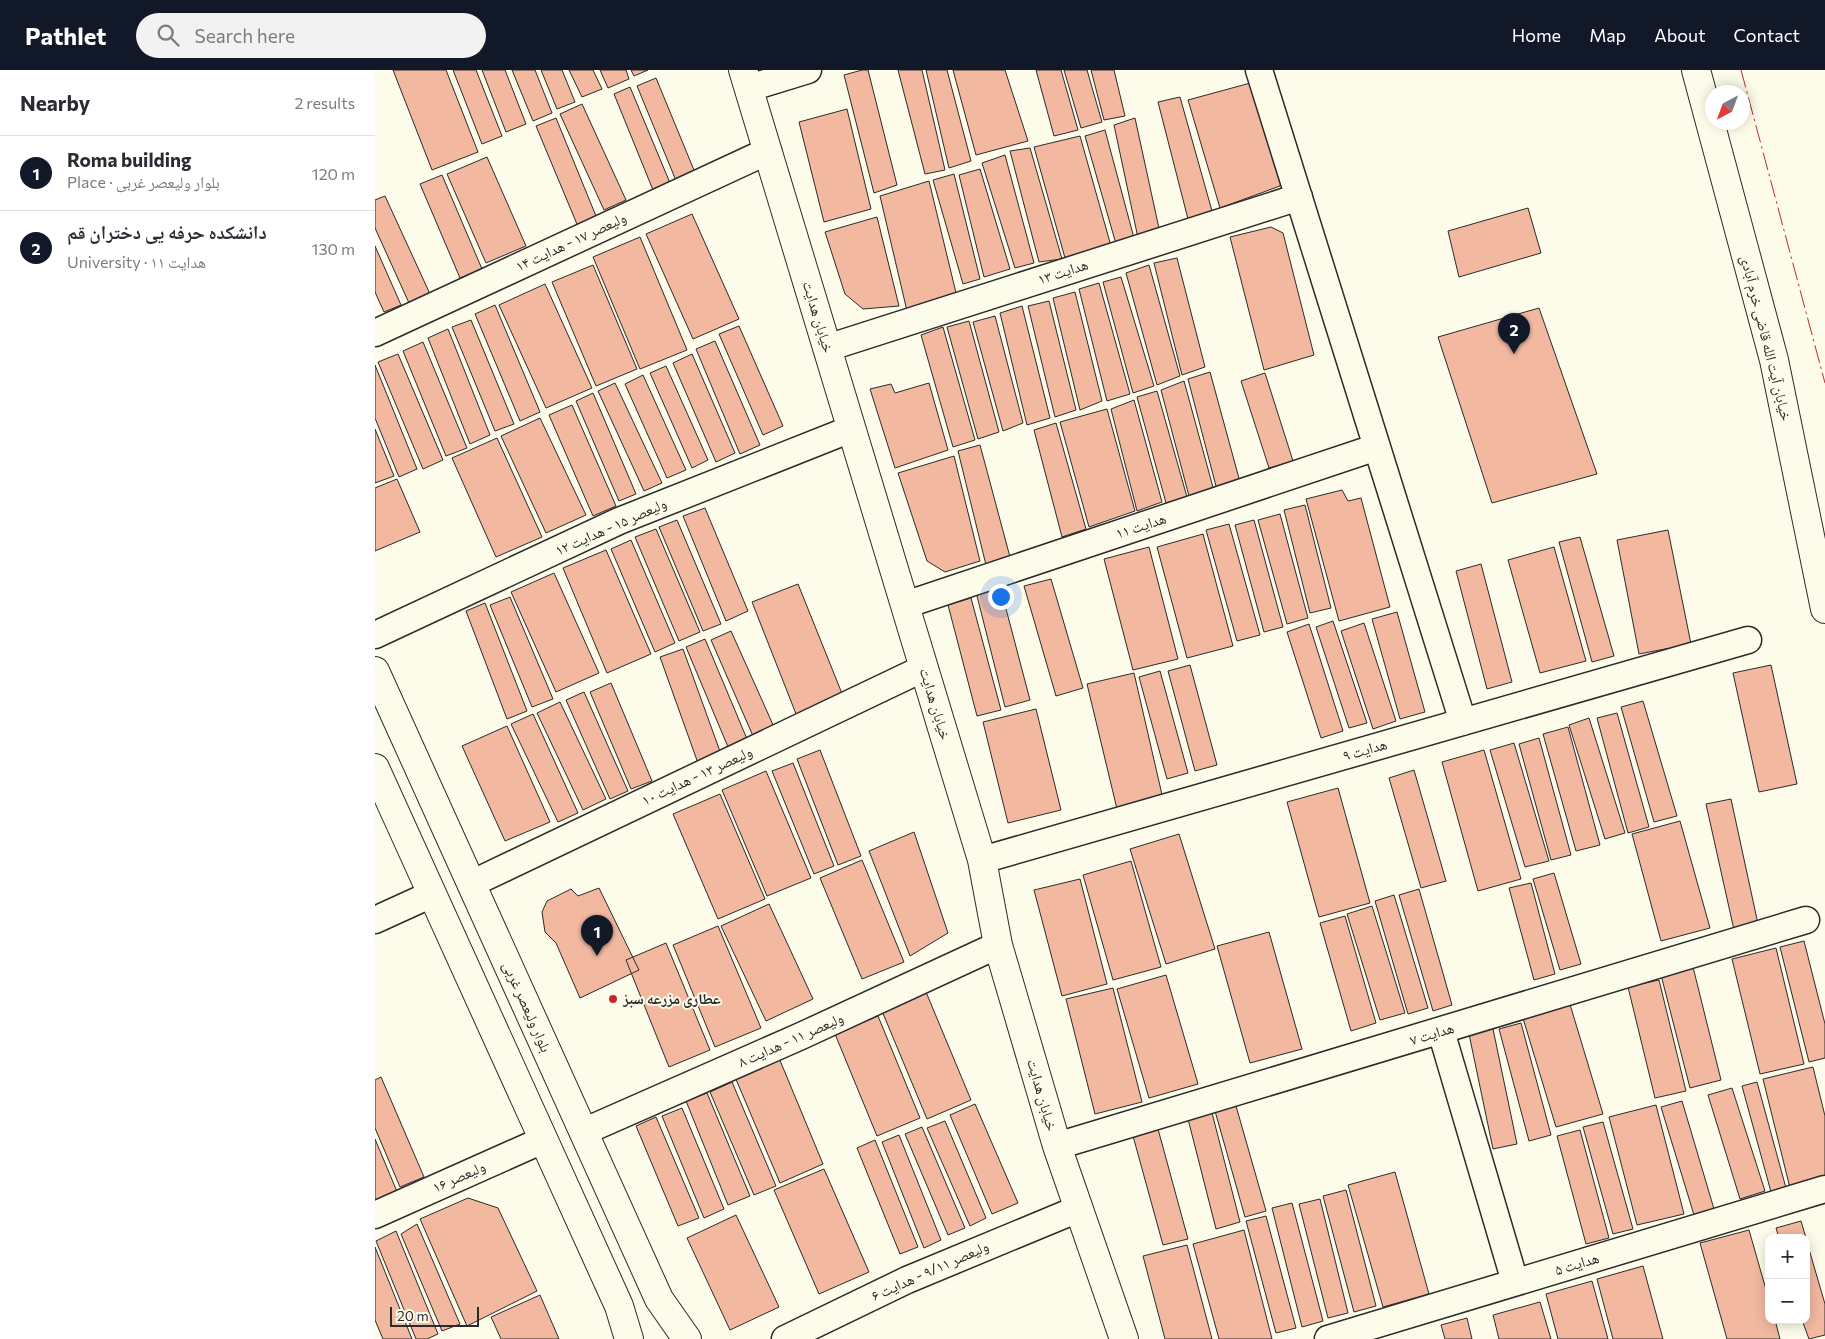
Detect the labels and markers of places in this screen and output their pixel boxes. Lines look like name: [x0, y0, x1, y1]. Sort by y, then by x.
pin: 2: [1498, 313, 1530, 354]
pin: 1: [581, 915, 613, 956]
place label: عطاری مزرعه سبز: [622, 989, 721, 1008]
marker: عطاری مزرعه سبز: [607, 993, 619, 1005]

